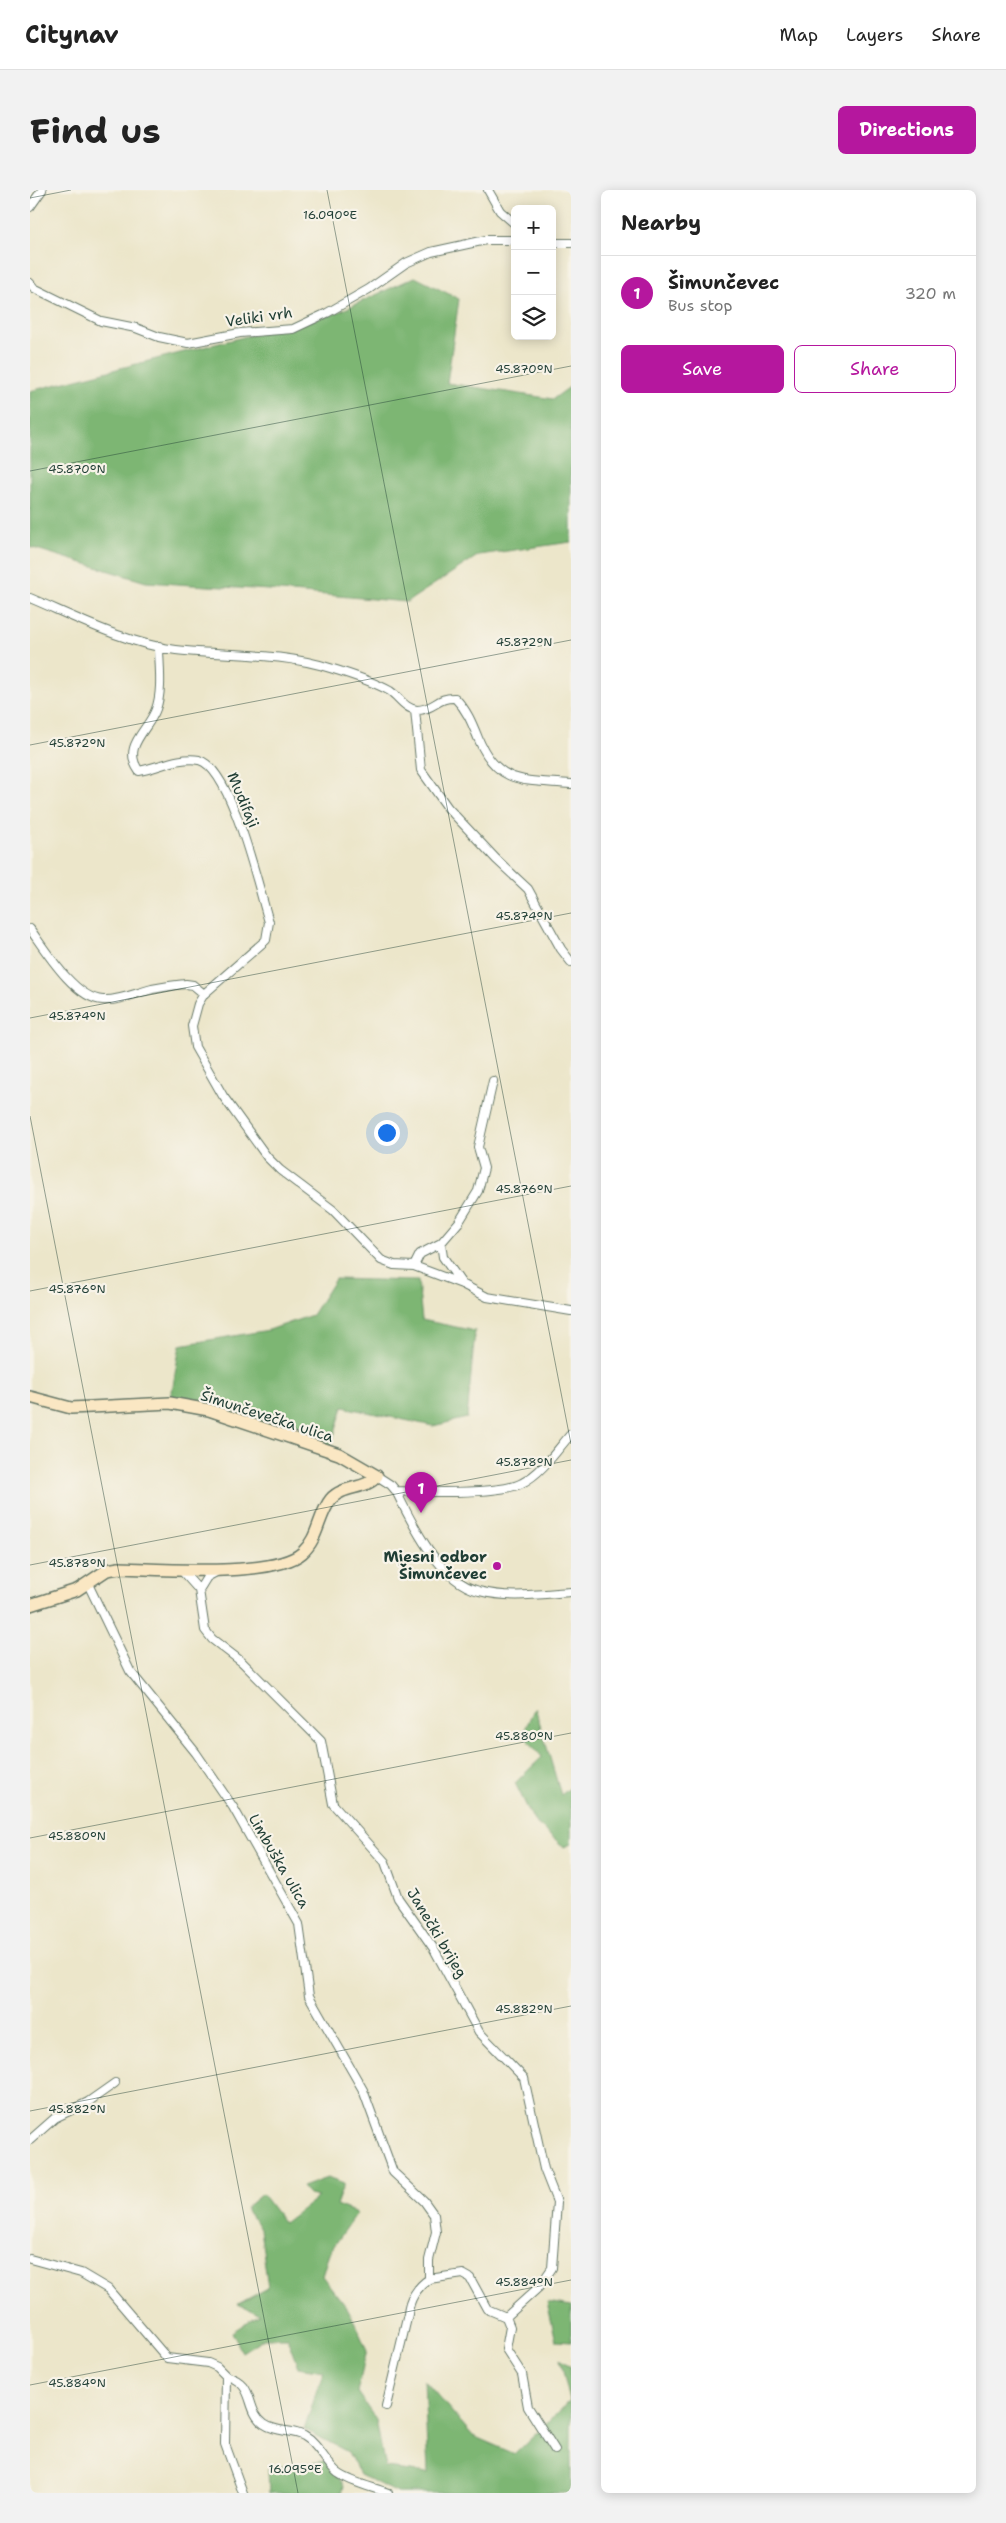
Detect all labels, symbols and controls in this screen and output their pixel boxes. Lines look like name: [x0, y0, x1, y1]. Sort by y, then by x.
text: Citynav: [25, 19, 119, 51]
text: Map: [780, 23, 818, 47]
text: Layers: [846, 23, 903, 47]
text: Share: [931, 23, 981, 47]
button: Directions: [838, 106, 976, 154]
text: Find us: [30, 107, 161, 154]
map controls: [511, 205, 556, 340]
button: +: [511, 205, 556, 250]
text: 16.090°E: [303, 207, 357, 223]
text: Nearby: [621, 209, 701, 237]
button: −: [511, 250, 556, 295]
text: Šimunčevec: [668, 270, 779, 295]
text: 1: [633, 283, 641, 304]
text: 320 m: [905, 283, 956, 304]
button: layers: [511, 295, 556, 340]
text: Bus stop: [668, 295, 733, 316]
street label: Veliki vrh: [224, 302, 294, 332]
button: Save: [621, 345, 784, 393]
button: Share: [794, 345, 956, 393]
text: 45.870°N: [495, 361, 553, 377]
text: 45.870°N: [48, 461, 106, 477]
text: 45.872°N: [496, 634, 552, 650]
text: 45.872°N: [49, 735, 105, 751]
street label: Mudifaji: [222, 769, 264, 831]
text: 45.874°N: [495, 908, 553, 924]
text: 45.874°N: [48, 1008, 106, 1024]
your location: [374, 1120, 400, 1146]
text: 45.876°N: [495, 1181, 553, 1197]
text: 45.876°N: [48, 1281, 106, 1297]
street label: Šimunčevečka ulica: [198, 1384, 337, 1447]
text: 45.878°N: [495, 1454, 553, 1470]
pin: 1: [405, 1472, 437, 1513]
place label: Mjesni odbor Šimunčevec: [383, 1547, 487, 1584]
text: 45.878°N: [48, 1555, 106, 1571]
marker: Mjesni odbor Šimunčevec: [491, 1560, 503, 1572]
text: 45.880°N: [495, 1728, 553, 1744]
street label: Limbuška ulica: [244, 1810, 314, 1912]
text: 45.880°N: [48, 1828, 106, 1844]
street label: Janečki brijeg: [402, 1884, 472, 1982]
text: 45.882°N: [495, 2001, 553, 2017]
text: 45.882°N: [48, 2101, 106, 2117]
text: 45.884°N: [495, 2274, 553, 2290]
text: 45.884°N: [48, 2375, 106, 2391]
text: 16.095°E: [269, 2461, 321, 2477]

